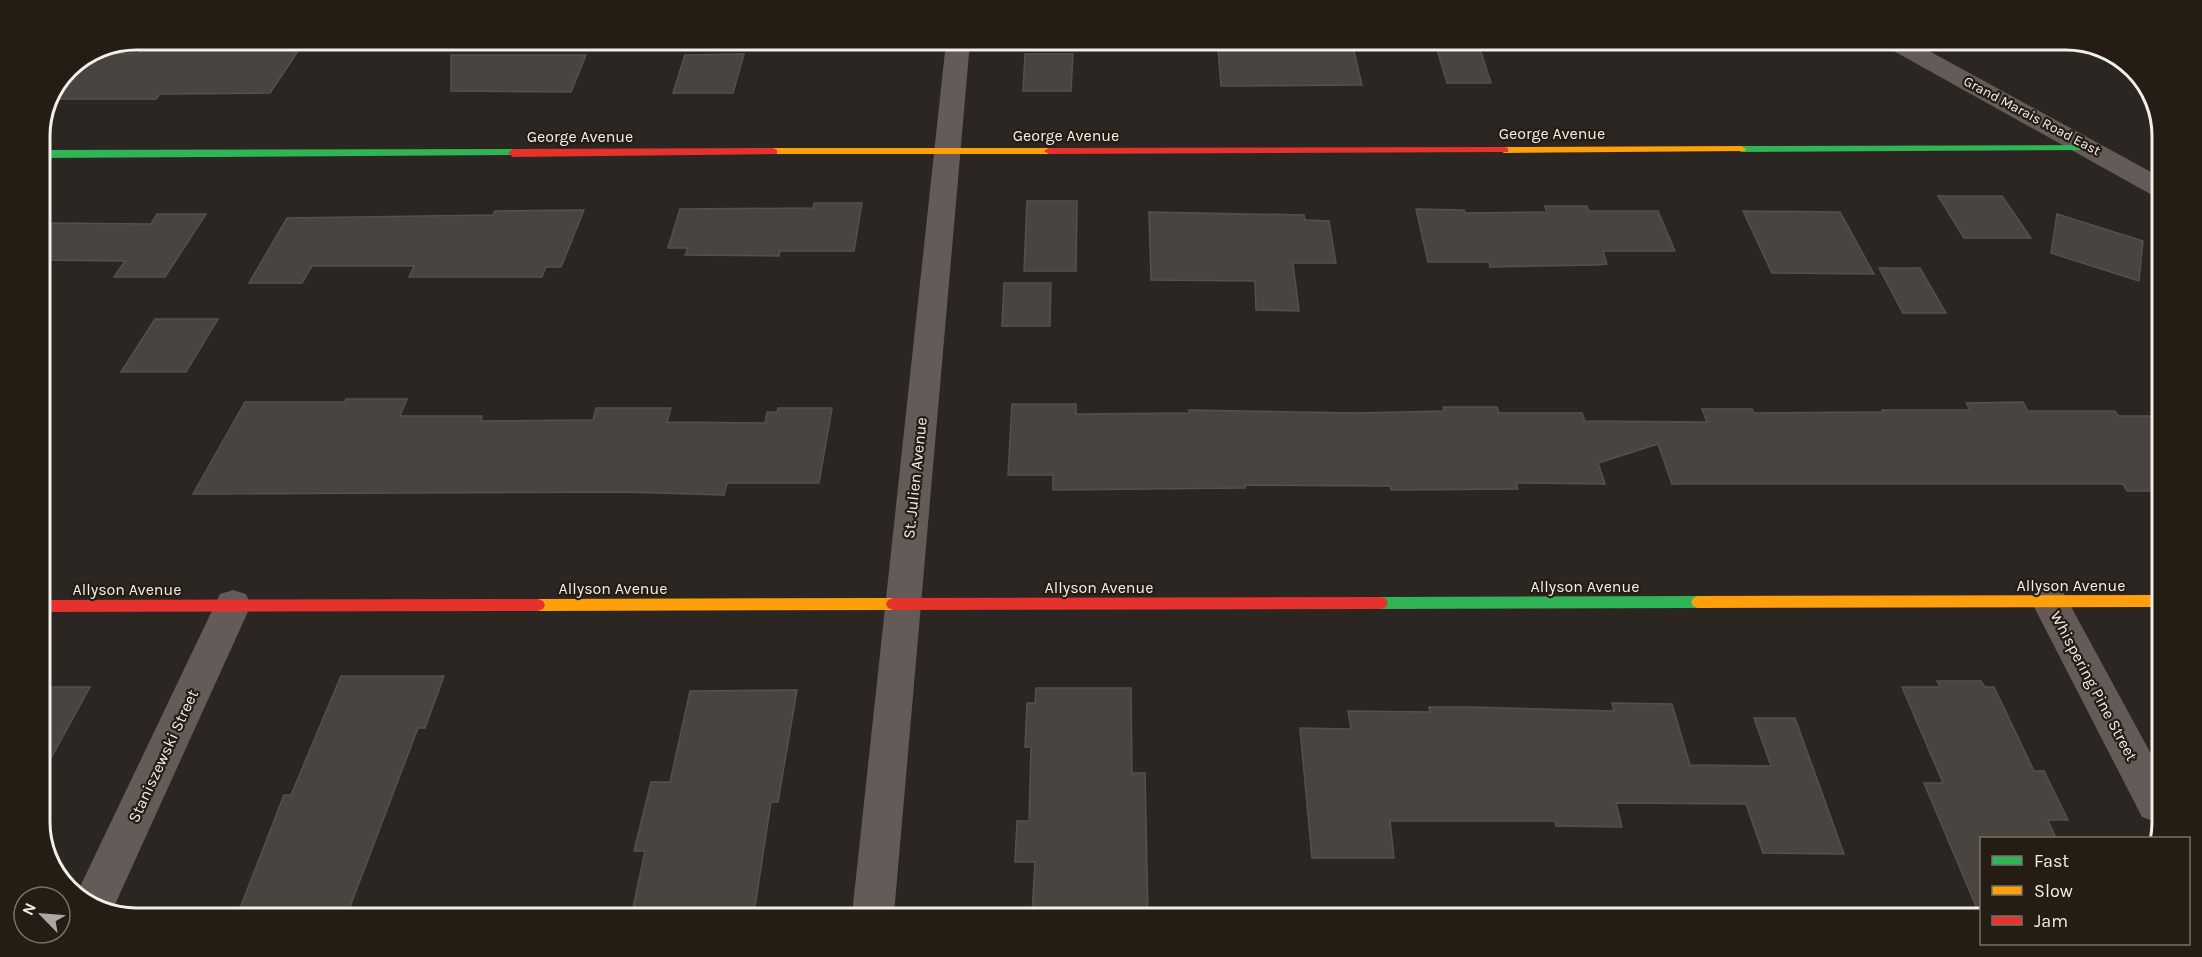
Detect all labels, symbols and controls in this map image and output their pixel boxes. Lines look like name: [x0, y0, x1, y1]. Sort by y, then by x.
street label: Grand Marais Road East: [1961, 73, 2103, 159]
street label: George Avenue: [1499, 124, 1605, 143]
street label: George Avenue: [1013, 126, 1119, 145]
street label: George Avenue: [527, 127, 633, 146]
street label: St. Julien Avenue: [899, 416, 931, 540]
street label: Allyson Avenue: [2017, 576, 2125, 595]
street label: Allyson Avenue: [1531, 577, 1639, 596]
street label: Allyson Avenue: [1045, 578, 1153, 597]
street label: Allyson Avenue: [559, 579, 667, 598]
street label: Allyson Avenue: [73, 580, 181, 599]
street label: Whispering Pine Street: [2046, 608, 2142, 764]
street label: Staniszewski Street: [124, 686, 202, 826]
legend: [1980, 837, 2190, 945]
text: Fast: [2034, 850, 2069, 872]
text: Slow: [2034, 880, 2073, 902]
north arrow: [12, 885, 72, 945]
text: N: [18, 900, 40, 918]
text: Jam: [2034, 910, 2068, 932]

